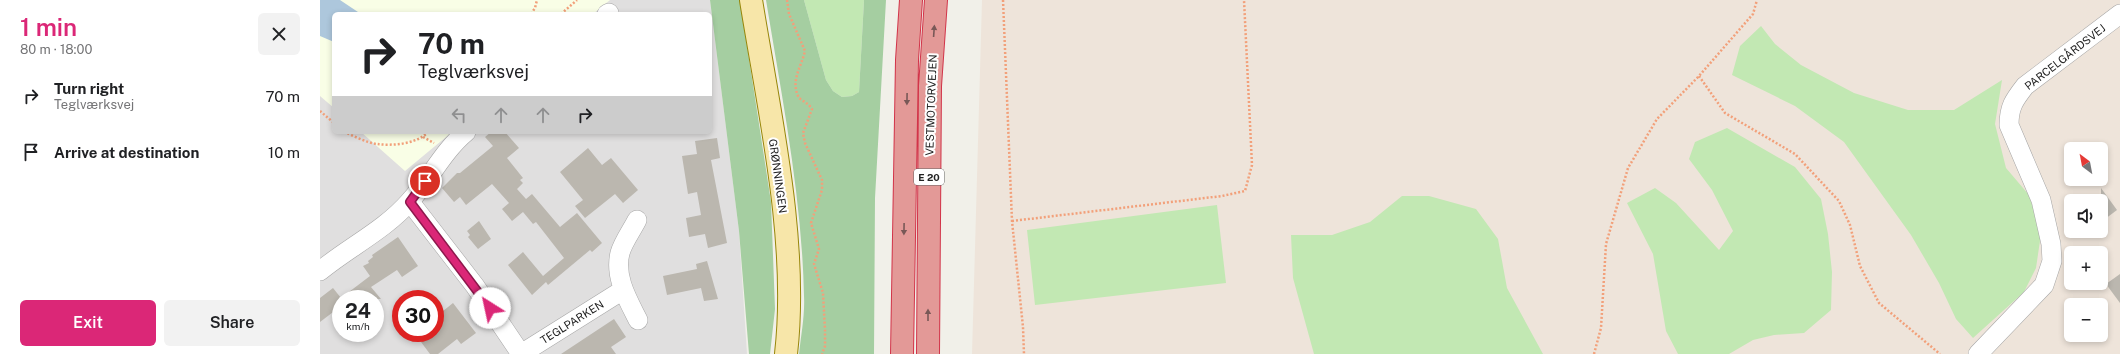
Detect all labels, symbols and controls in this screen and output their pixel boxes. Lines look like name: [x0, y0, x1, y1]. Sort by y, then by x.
text: 1 min: [20, 13, 77, 41]
button: close: [258, 13, 300, 55]
street label: PARCELGÅRDSVEJ: [2022, 21, 2108, 92]
one-way arrow: [930, 25, 937, 37]
text: 70 m: [418, 27, 485, 60]
icon: right: [352, 28, 404, 80]
text: 80 m · 18:00: [20, 42, 92, 57]
street label: VESTMOTORVEJEN: [923, 54, 939, 156]
text: Teglværksvej: [418, 61, 529, 82]
text: Turn right: [54, 80, 124, 97]
icon: right: [20, 85, 42, 107]
text: 70 m: [265, 88, 300, 105]
one-way arrow: [904, 93, 910, 106]
text: Teglværksvej: [54, 97, 134, 112]
icon: left: [448, 104, 470, 126]
icon: ahead: [490, 104, 512, 126]
icon: ahead: [532, 104, 554, 126]
icon: right: [574, 104, 596, 126]
street label: GRØNNINGEN: [767, 138, 789, 214]
icon: arrive: [20, 141, 42, 163]
north arrow: [2064, 142, 2108, 186]
map controls: [2064, 142, 2108, 342]
text: Arrive at destination: [54, 144, 199, 161]
text: 10 m: [268, 144, 300, 161]
pin: [408, 164, 442, 198]
road number: E 20: [914, 169, 944, 185]
icon: arrive: [414, 170, 436, 192]
button: sound: [2064, 194, 2108, 238]
one-way arrow: [901, 223, 908, 235]
button: +: [2064, 246, 2108, 290]
position arrow: [469, 287, 511, 329]
speed limit sign: 30: [392, 290, 444, 342]
street label: TEGLPARKEN: [538, 298, 606, 346]
button: −: [2064, 298, 2108, 342]
text: 24: [345, 299, 371, 323]
button: Exit: [20, 300, 156, 346]
button: Share: [164, 300, 300, 346]
one-way arrow: [925, 308, 931, 321]
text: km/h: [346, 320, 370, 332]

